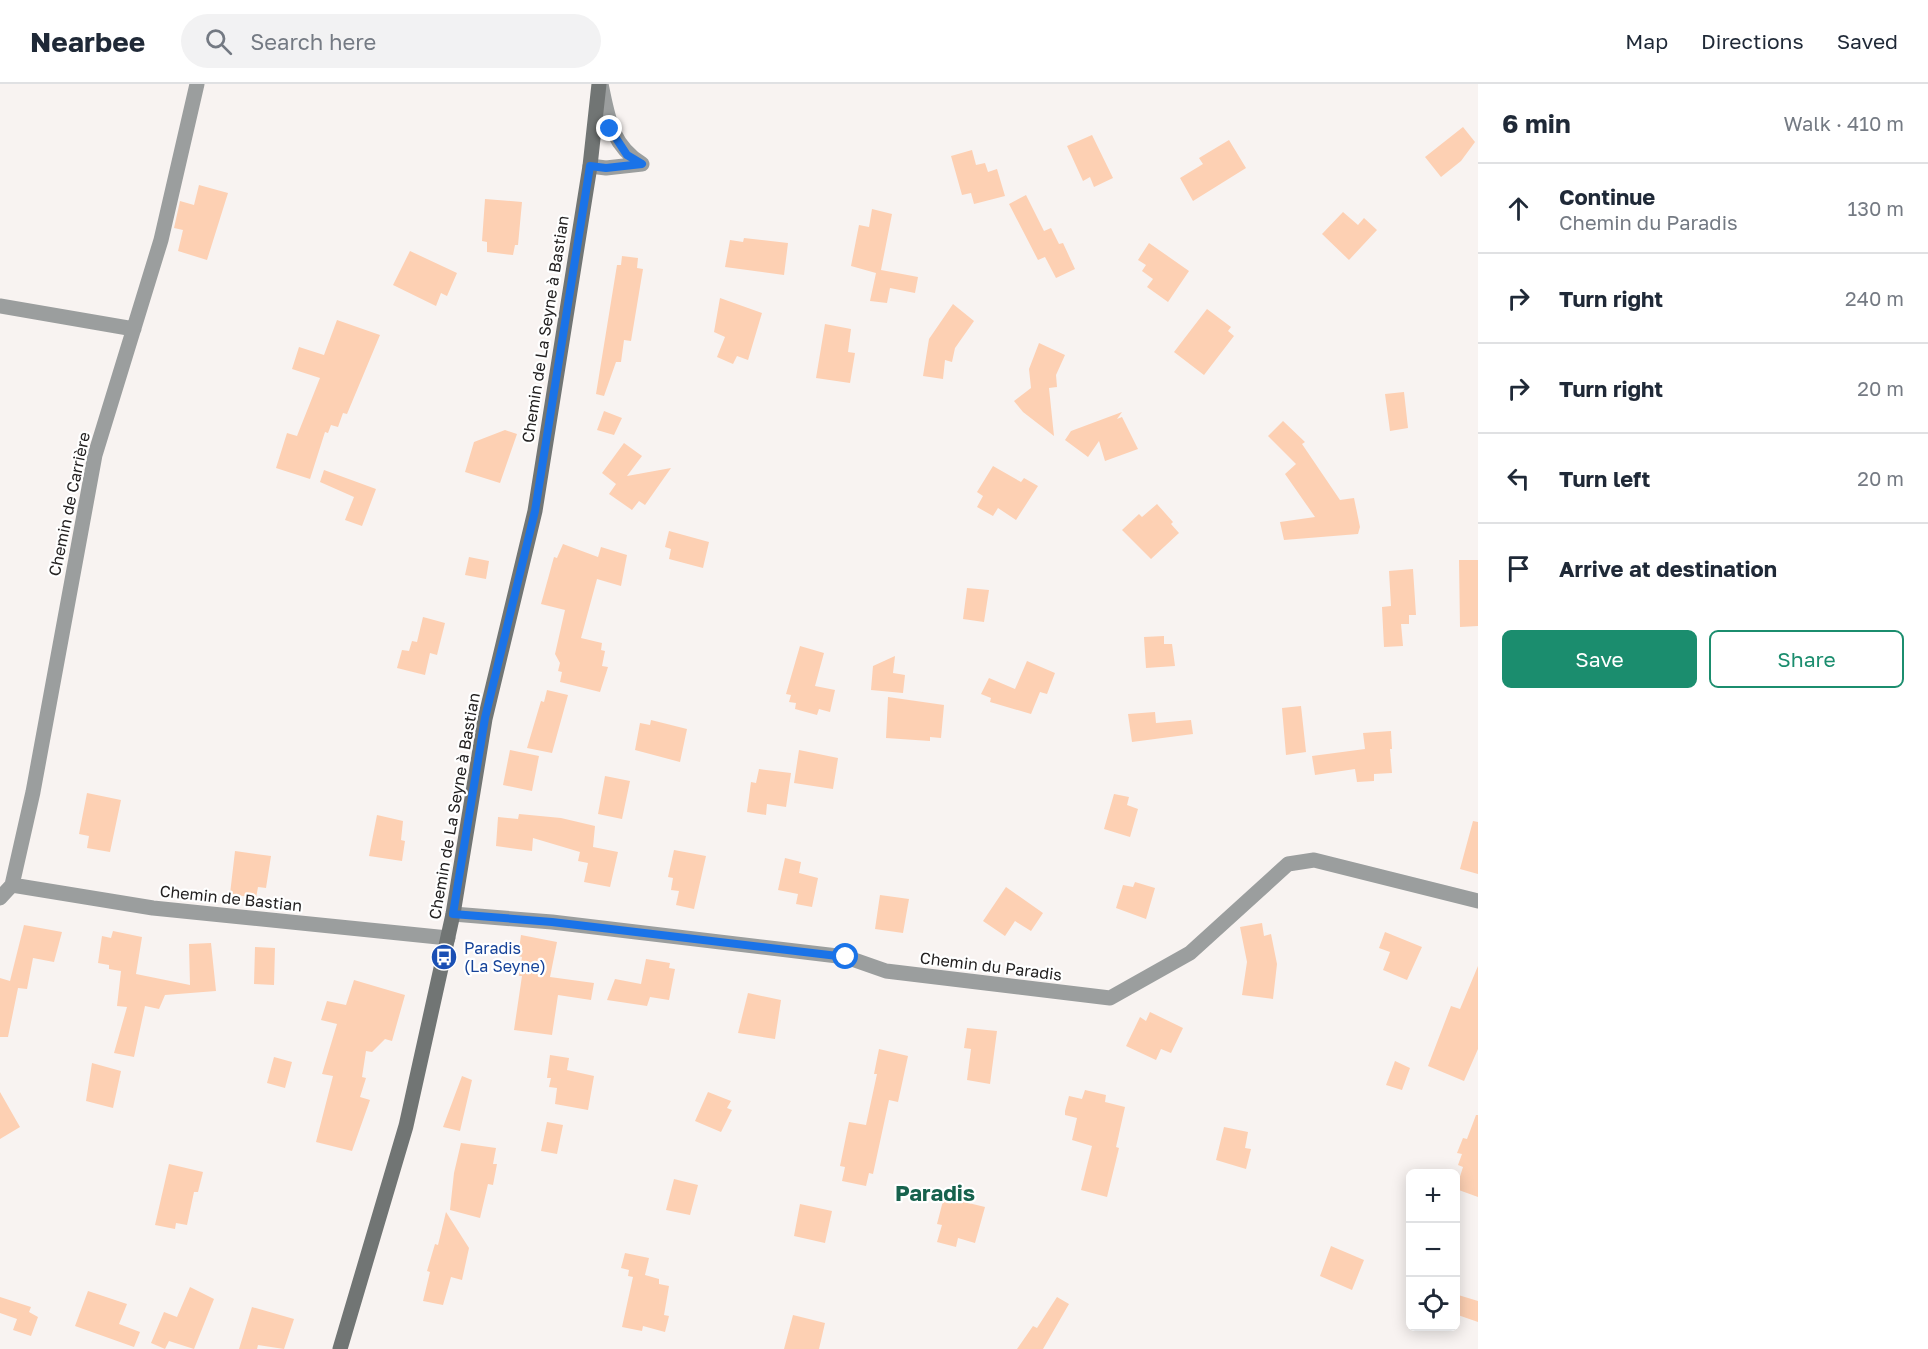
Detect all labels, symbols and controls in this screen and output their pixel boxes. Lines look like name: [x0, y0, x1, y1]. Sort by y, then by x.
search box: [181, 14, 601, 68]
text: Nearbee: [30, 25, 145, 58]
icon: search: [202, 25, 235, 58]
text: Search here: [250, 28, 376, 55]
text: Map: [1625, 28, 1668, 54]
text: Directions: [1701, 28, 1804, 54]
text: Saved: [1837, 28, 1898, 54]
text: 6 min: [1502, 108, 1571, 139]
text: Walk · 410 m: [1784, 111, 1904, 135]
route end: [596, 115, 622, 141]
text: Continue: [1559, 183, 1655, 210]
icon: ahead: [1502, 192, 1535, 225]
text: 130 m: [1848, 196, 1904, 220]
text: Chemin du Paradis: [1559, 210, 1738, 234]
street label: Chemin de La Seyne à Bastian: [517, 214, 573, 444]
icon: right: [1502, 282, 1535, 315]
text: Turn right: [1559, 285, 1663, 312]
text: 240 m: [1845, 286, 1904, 310]
icon: right: [1502, 372, 1535, 405]
text: Turn right: [1559, 375, 1663, 402]
text: 20 m: [1857, 376, 1904, 400]
street label: Chemin de Carrière: [44, 430, 94, 578]
icon: left: [1502, 462, 1535, 495]
text: Turn left: [1559, 465, 1650, 492]
text: 20 m: [1857, 466, 1904, 490]
icon: arrive: [1502, 552, 1535, 585]
text: Arrive at destination: [1559, 555, 1777, 582]
button: Save: [1502, 630, 1697, 688]
button: Share: [1709, 630, 1904, 688]
street label: Chemin de La Seyne à Bastian: [424, 691, 484, 921]
street label: Chemin de Bastian: [159, 881, 303, 915]
place label: Paradis (La Seyne): [464, 938, 546, 976]
bus stop icon: Paradis (La Seyne): [429, 942, 459, 972]
route start: [832, 943, 858, 969]
street label: Chemin du Paradis: [919, 947, 1063, 985]
map controls: [1406, 1169, 1460, 1331]
button: +: [1406, 1169, 1460, 1223]
district label: Paradis: [895, 1179, 975, 1206]
button: −: [1406, 1223, 1460, 1277]
button: locate: [1406, 1277, 1460, 1331]

